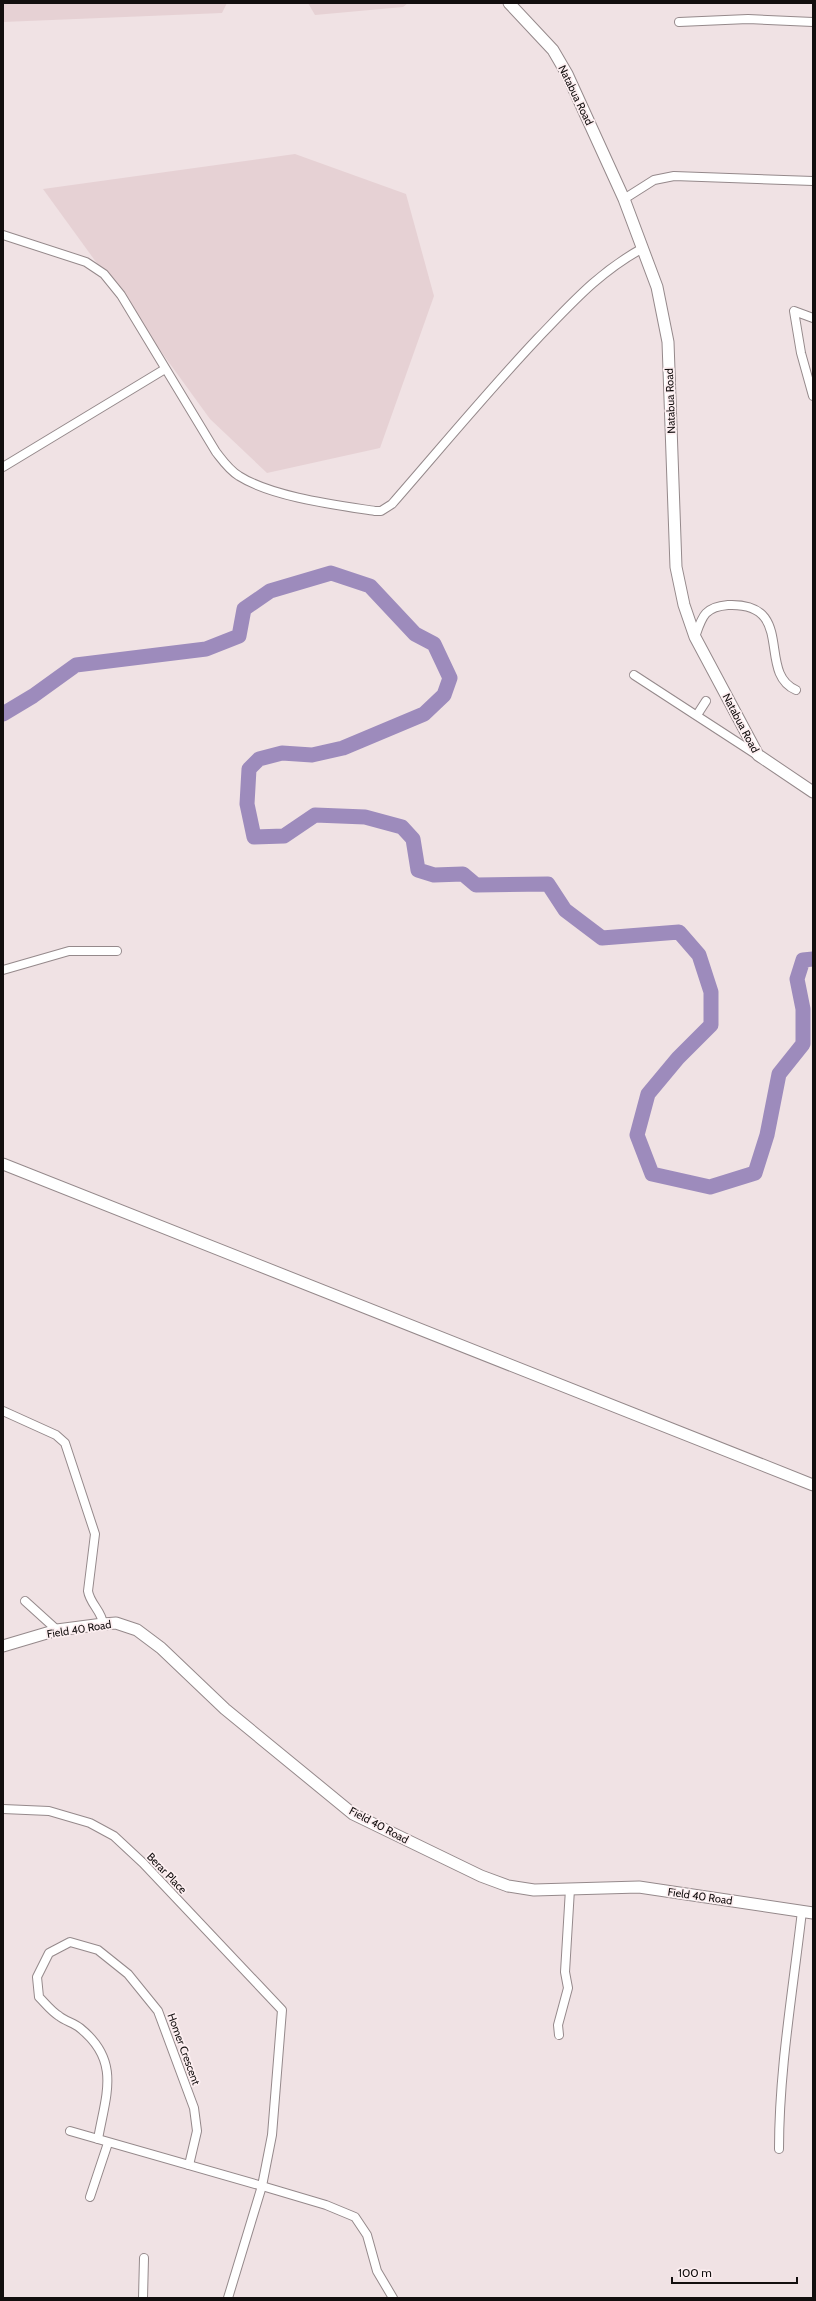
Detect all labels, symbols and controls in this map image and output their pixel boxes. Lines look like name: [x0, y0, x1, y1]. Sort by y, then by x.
street label: Natabua Road: [555, 63, 597, 127]
street label: Natabua Road: [662, 368, 678, 434]
street label: Natabua Road: [719, 691, 763, 755]
street label: Field 40 Road: [46, 1617, 112, 1641]
street label: Field 40 Road: [347, 1804, 411, 1846]
street label: Berar Place: [144, 1850, 190, 1897]
street label: Field 40 Road: [667, 1885, 733, 1907]
street label: Homer Crescent: [165, 2011, 204, 2087]
scale bar: [672, 2259, 797, 2285]
text: 100 m: [678, 2265, 712, 2280]

